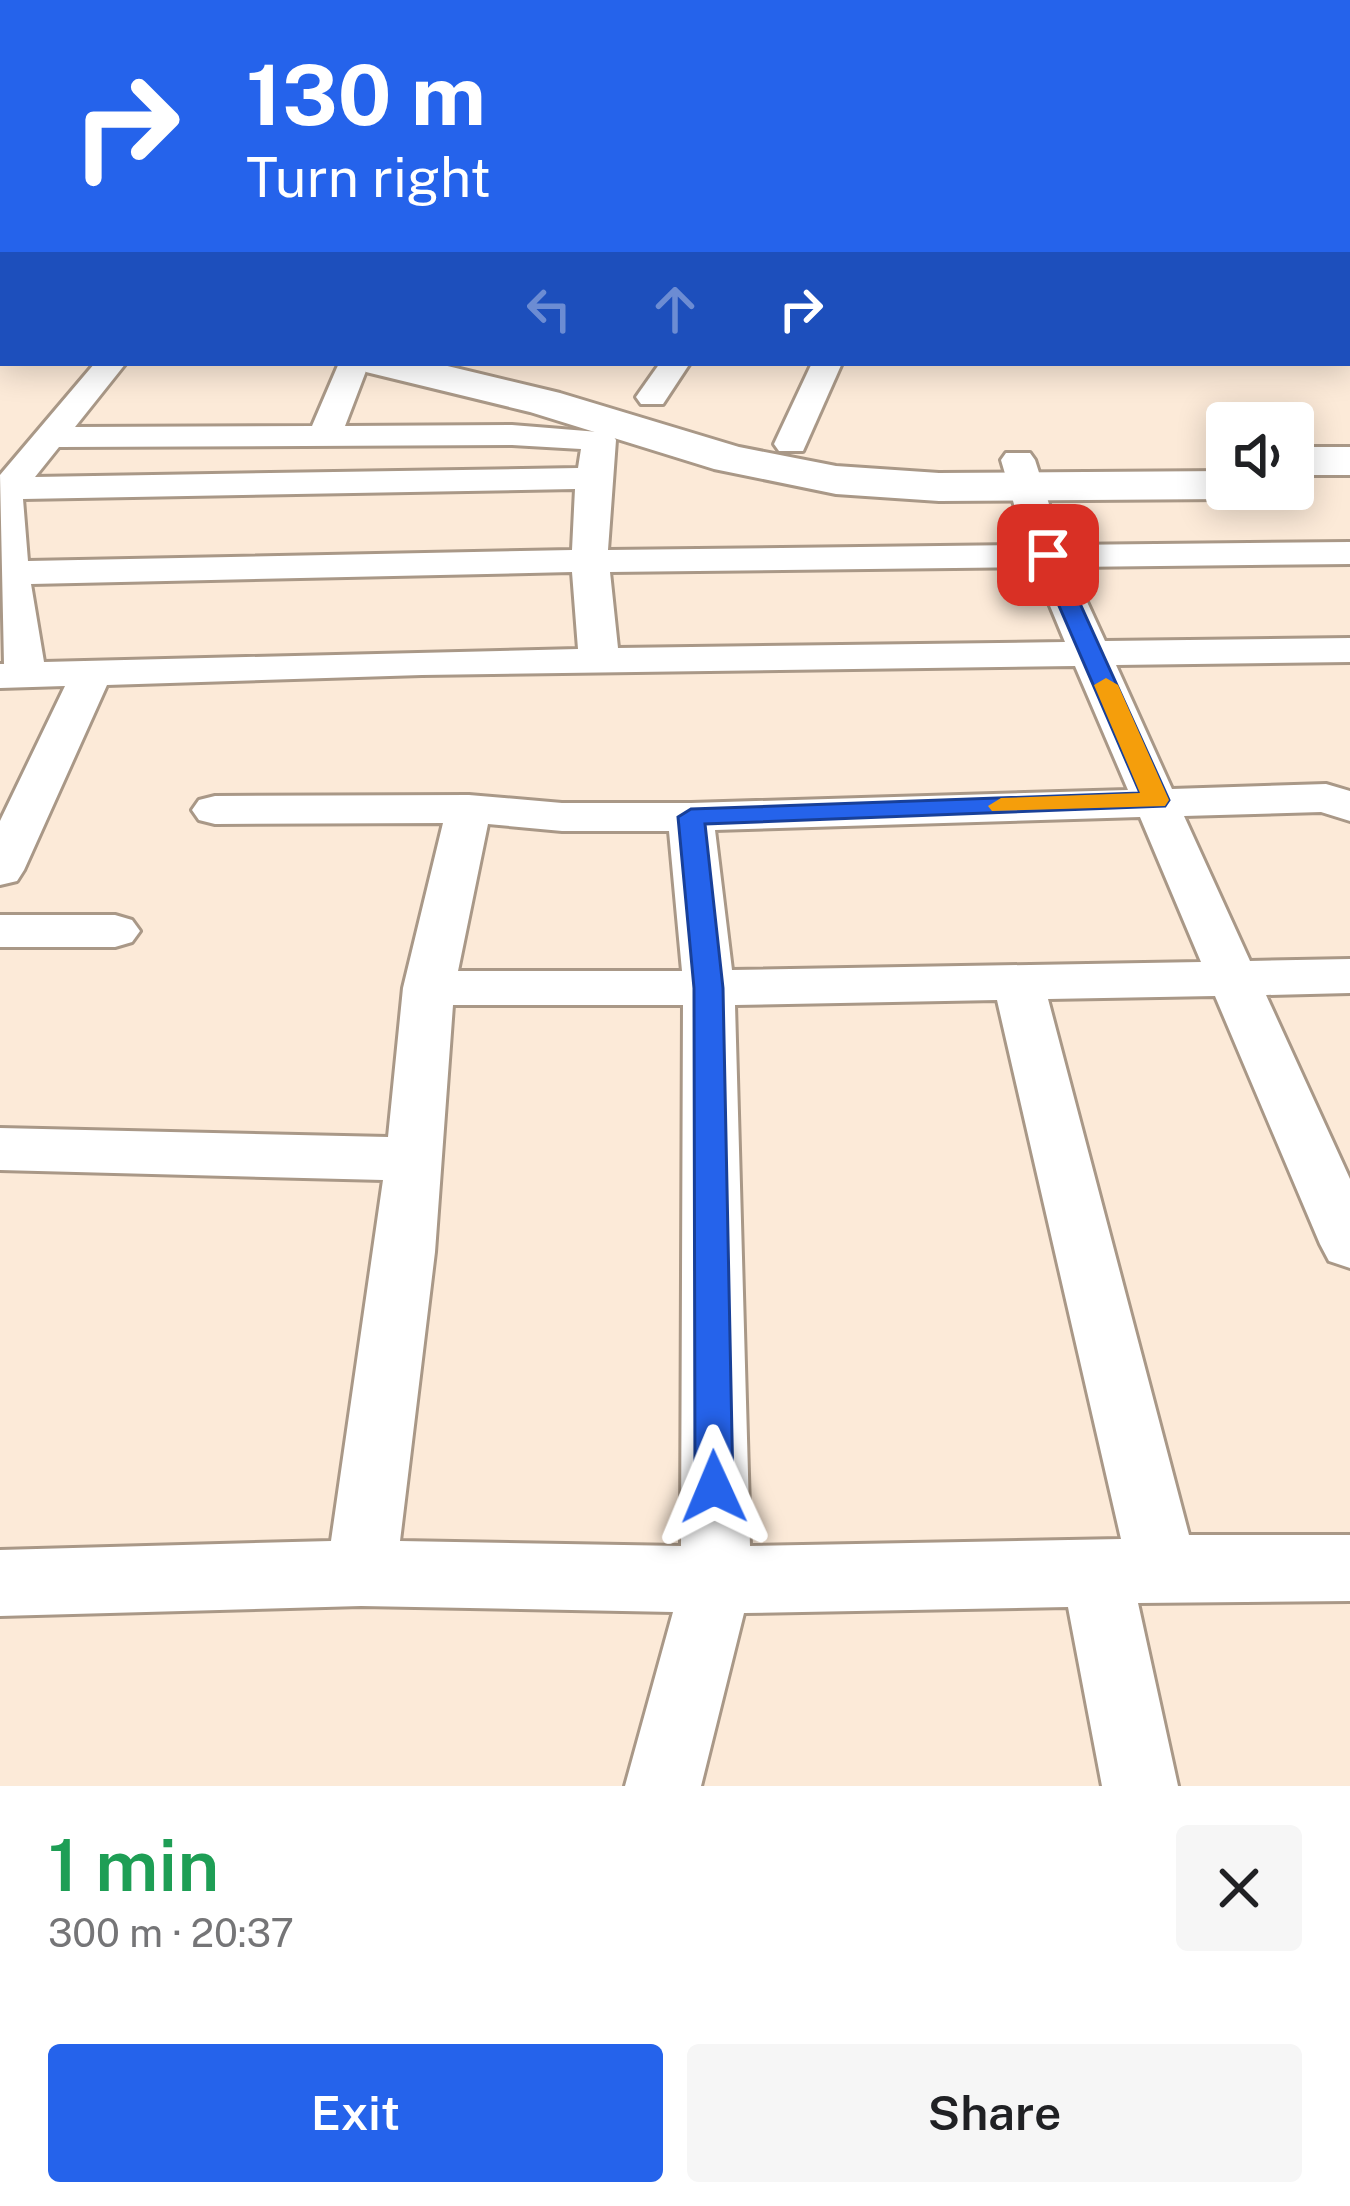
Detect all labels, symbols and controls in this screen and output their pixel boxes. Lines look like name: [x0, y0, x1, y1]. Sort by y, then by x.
text: 130 m: [246, 45, 486, 144]
icon: right: [48, 48, 204, 204]
text: Turn right: [246, 146, 491, 209]
icon: left: [516, 276, 582, 342]
icon: ahead: [642, 276, 708, 342]
icon: right: [768, 276, 834, 342]
map controls: [1206, 402, 1314, 510]
button: sound: [1206, 402, 1314, 510]
pin: [997, 504, 1099, 606]
icon: arrive: [1015, 522, 1081, 588]
position arrow: [651, 1424, 777, 1550]
text: 1 min: [48, 1823, 219, 1907]
button: close: [1176, 1825, 1302, 1951]
text: 300 m · 20:37: [48, 1910, 294, 1956]
button: Exit: [48, 2044, 663, 2182]
button: Share: [687, 2044, 1302, 2182]

